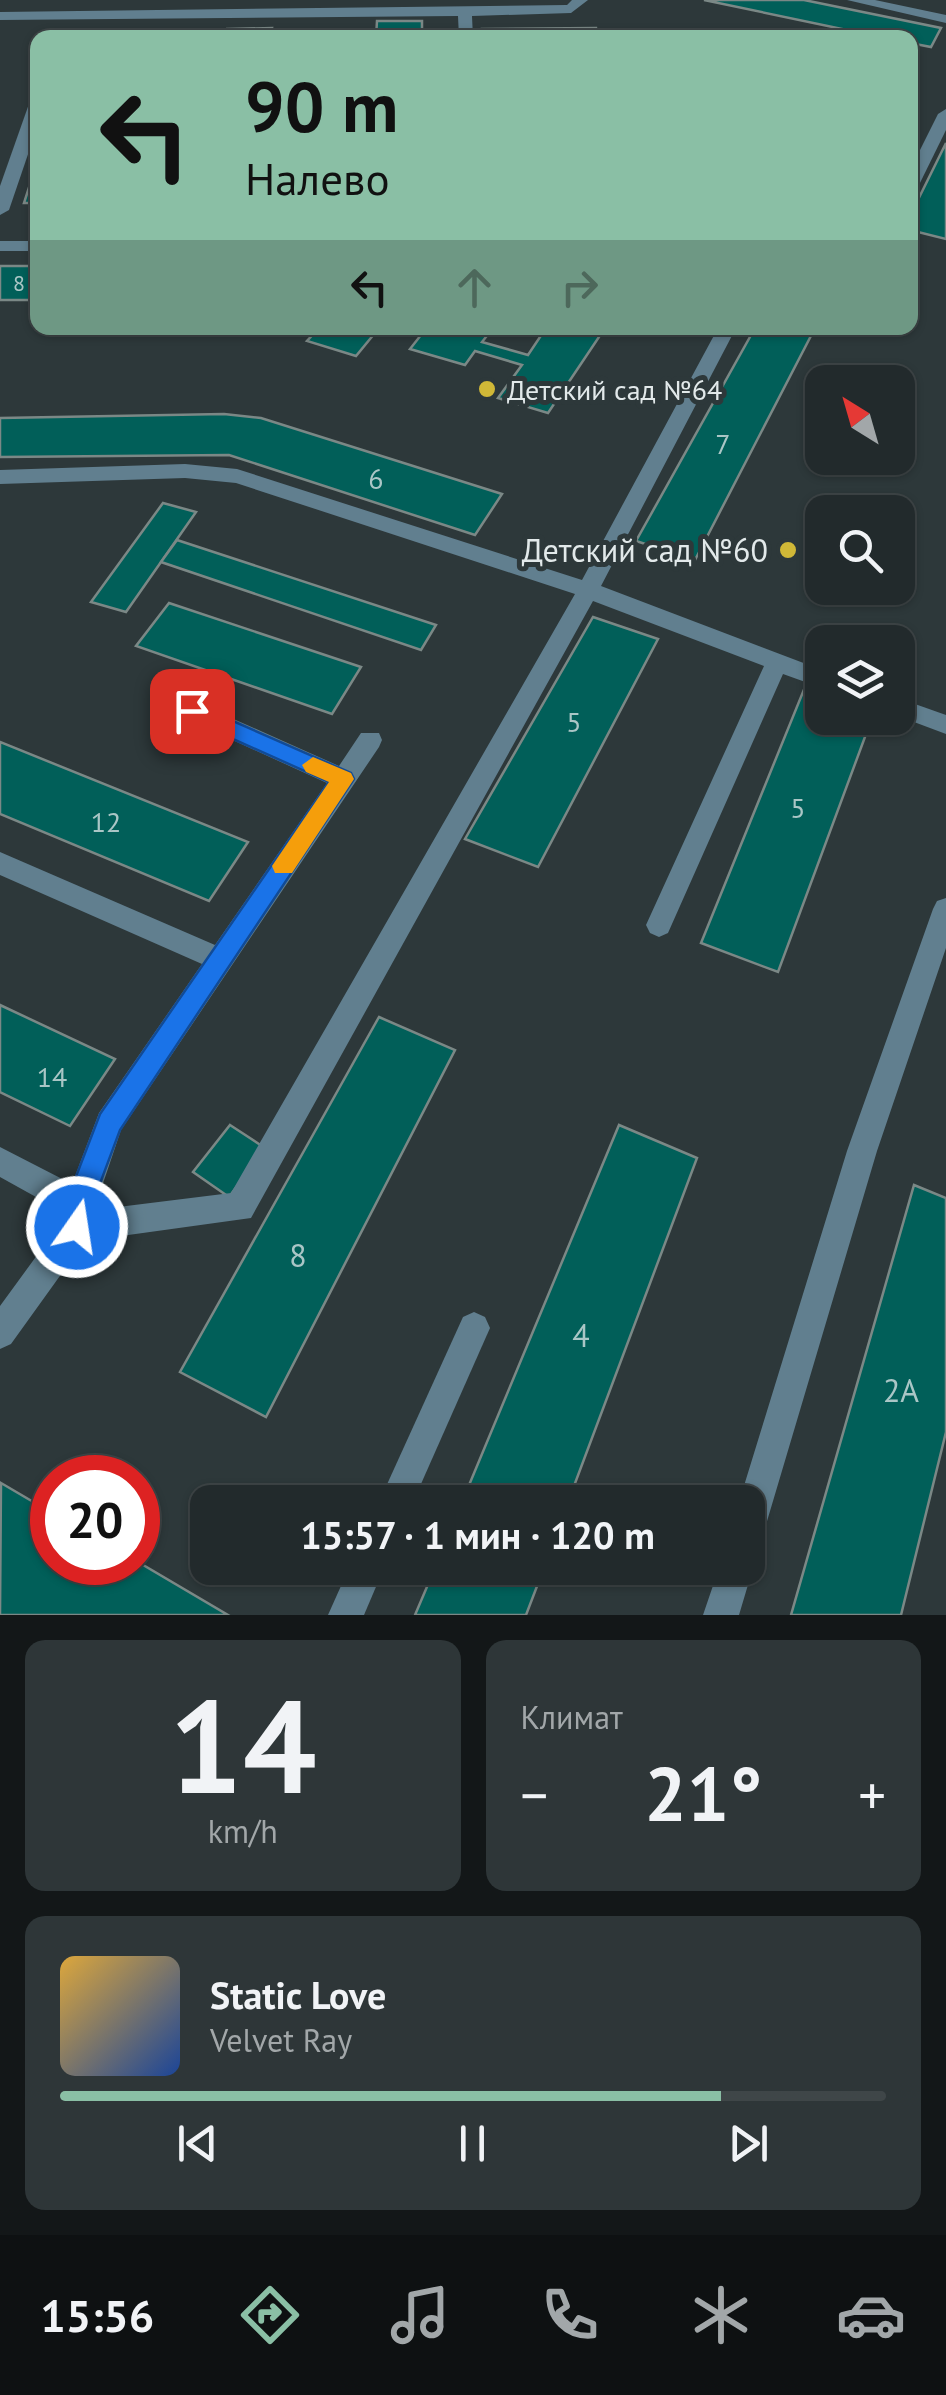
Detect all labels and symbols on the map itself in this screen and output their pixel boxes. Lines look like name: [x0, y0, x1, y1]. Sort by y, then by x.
house number: 8: [13, 269, 25, 297]
north arrow: [805, 365, 915, 475]
place label: Детский сад №64: [507, 371, 722, 408]
marker: Детский сад №64: [476, 378, 498, 400]
house number: 7: [715, 425, 731, 462]
house number: 6: [368, 460, 384, 497]
place label: Детский сад №60: [522, 529, 768, 571]
marker: Детский сад №60: [777, 539, 799, 561]
pin: [150, 669, 235, 754]
house number: 5: [566, 703, 582, 740]
house number: 5: [790, 789, 806, 826]
house number: 12: [91, 803, 121, 840]
house number: 14: [37, 1058, 67, 1095]
position arrow: [25, 1175, 129, 1279]
house number: 8: [289, 1234, 307, 1276]
house number: 4: [572, 1314, 590, 1356]
house number: 2А: [883, 1369, 919, 1411]
speed limit sign: 20: [30, 1455, 160, 1585]

